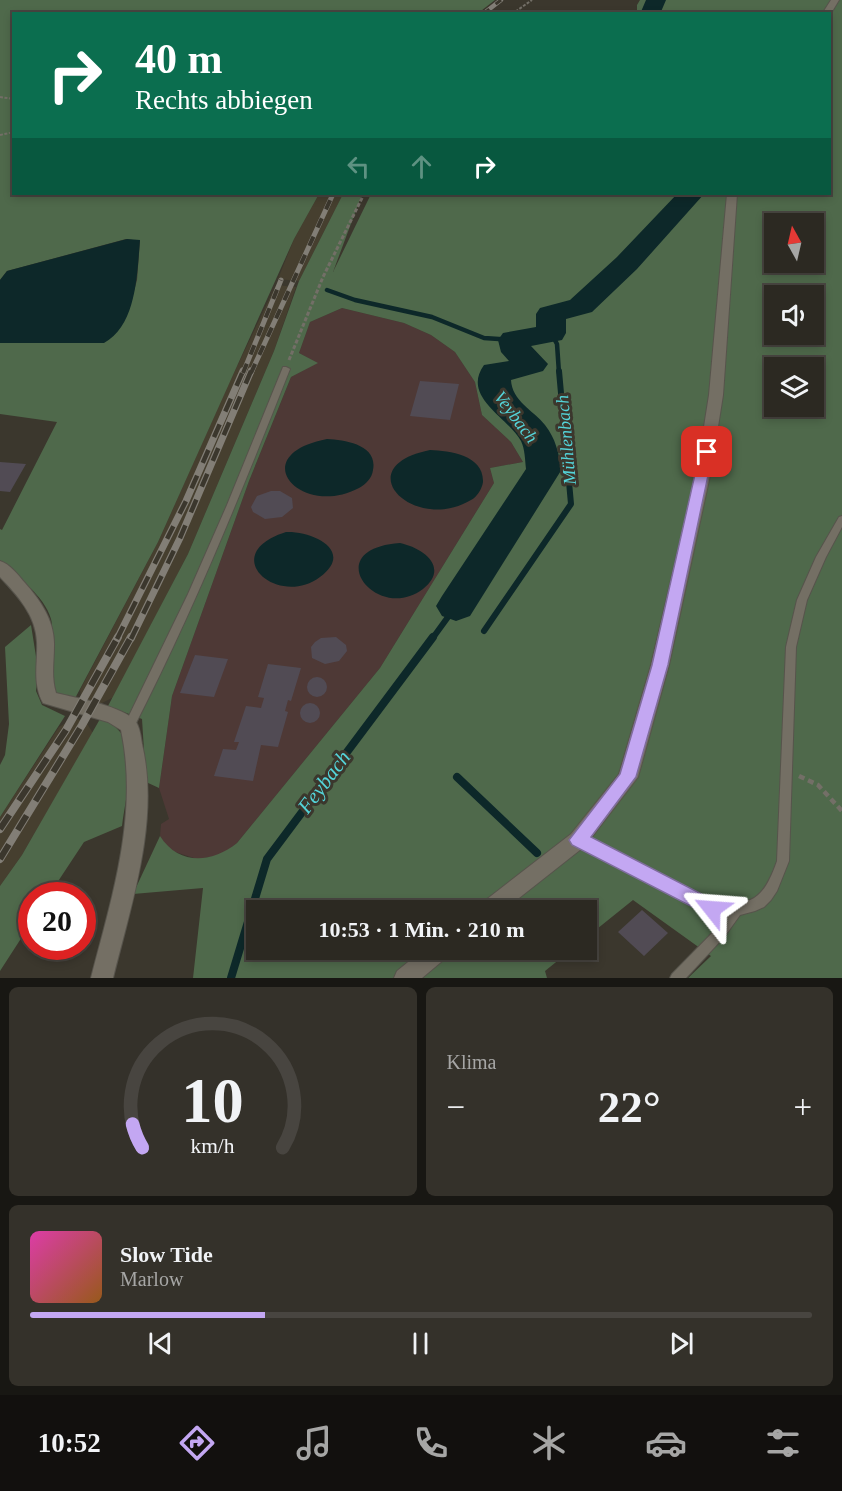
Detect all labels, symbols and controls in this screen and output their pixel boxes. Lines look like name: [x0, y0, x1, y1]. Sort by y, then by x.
icon: right: [36, 36, 114, 114]
text: 40 m: [135, 36, 223, 82]
text: Rechts abbiegen: [135, 85, 313, 115]
icon: left: [342, 150, 375, 183]
icon: ahead: [405, 150, 438, 183]
icon: right: [468, 150, 501, 183]
north arrow: [764, 213, 824, 273]
map controls: [764, 213, 824, 417]
button: sound: [764, 285, 824, 345]
button: layers: [764, 357, 824, 417]
water label: Veybach: [490, 387, 542, 447]
water label: Mühlenbach: [552, 394, 580, 487]
pin: [681, 426, 732, 477]
icon: arrive: [690, 435, 723, 468]
water label: Feybach: [292, 746, 355, 819]
position arrow: [680, 877, 744, 941]
speed limit sign: 20: [18, 882, 96, 960]
text: 10:53 · 1 Min. · 210 m: [319, 917, 524, 942]
text: Klima: [447, 1051, 497, 1073]
text: 10: [182, 1066, 244, 1135]
text: 22°: [598, 1082, 661, 1132]
text: −: [447, 1089, 465, 1125]
text: +: [793, 1089, 812, 1125]
text: km/h: [191, 1135, 235, 1159]
text: Slow Tide: [120, 1242, 213, 1267]
text: Marlow: [120, 1268, 183, 1290]
icon: previous: [144, 1327, 177, 1360]
icon: pause: [404, 1327, 437, 1360]
icon: next: [665, 1327, 698, 1360]
icon: directions: [176, 1422, 218, 1464]
icon: music: [293, 1422, 335, 1464]
icon: phone: [410, 1422, 452, 1464]
icon: climate: [528, 1422, 570, 1464]
icon: car: [645, 1422, 687, 1464]
icon: filters: [762, 1422, 804, 1464]
text: 10:52: [38, 1428, 101, 1458]

